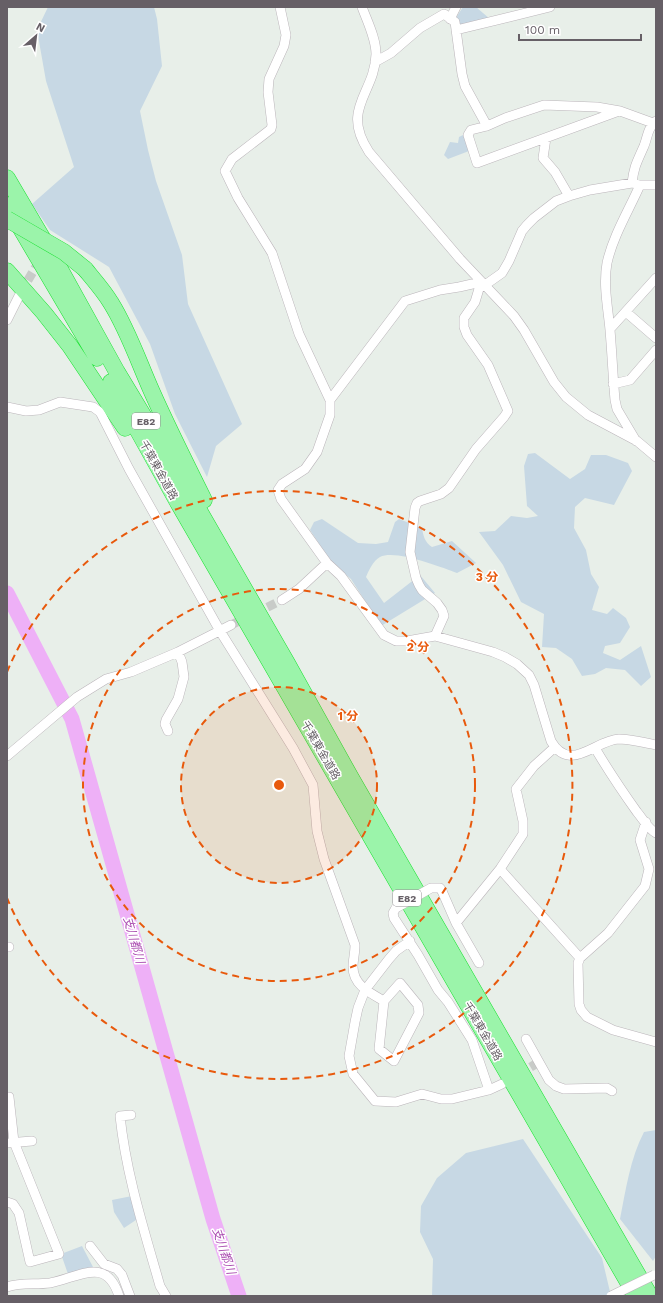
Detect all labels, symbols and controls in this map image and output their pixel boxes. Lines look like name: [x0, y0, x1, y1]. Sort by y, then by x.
north arrow: [16, 16, 56, 56]
scale bar: [519, 16, 641, 42]
text: N: [34, 20, 47, 35]
text: 100 m: [525, 23, 560, 37]
road number: E82: [132, 413, 160, 429]
street label: 千葉東金道路: [137, 438, 180, 502]
text: 3 分: [476, 570, 498, 584]
text: 2 分: [407, 640, 429, 654]
text: 1 分: [338, 709, 358, 723]
street label: 千葉東金道路: [298, 718, 343, 782]
centre of rings: [272, 778, 286, 792]
road number: E82: [393, 890, 421, 906]
water label: 支川都川: [121, 915, 148, 967]
street label: 千葉東金道路: [460, 999, 505, 1063]
water label: 支川都川: [210, 1226, 239, 1278]

